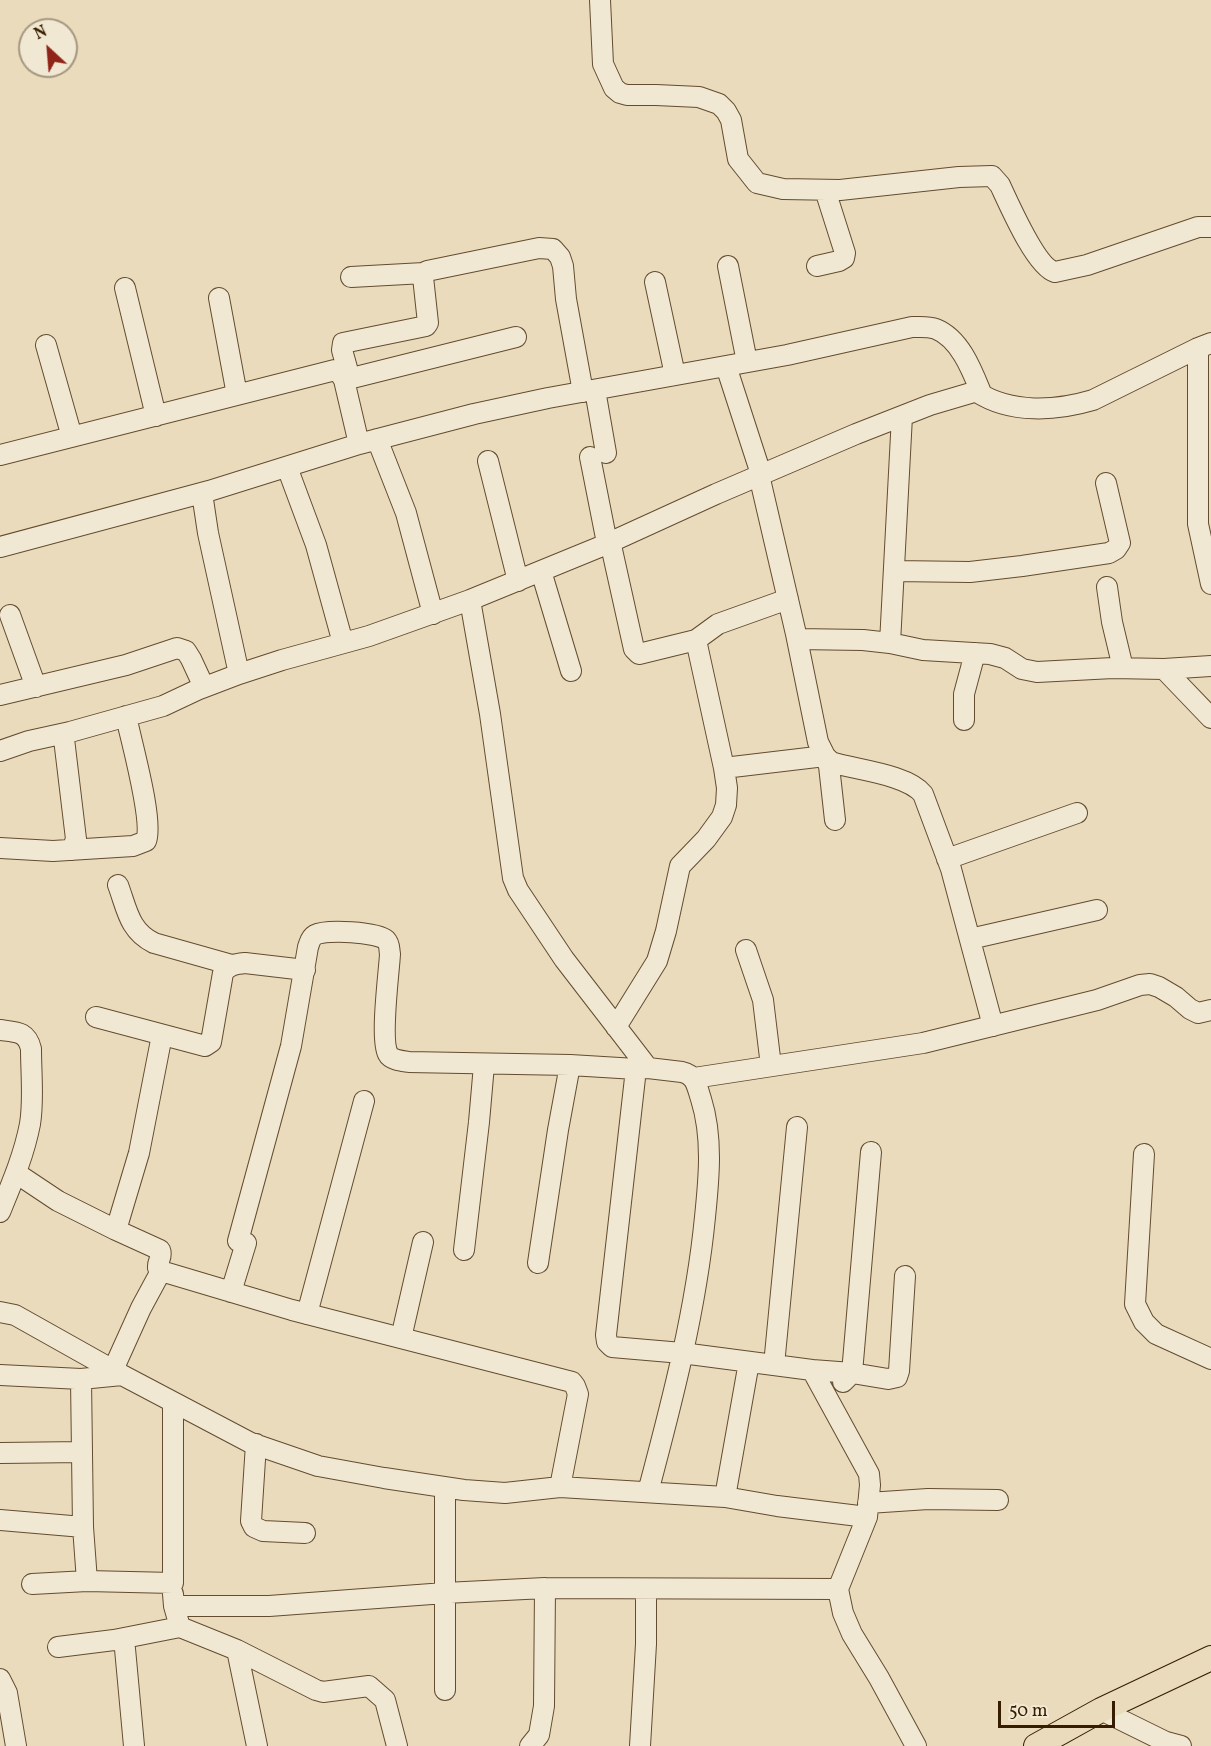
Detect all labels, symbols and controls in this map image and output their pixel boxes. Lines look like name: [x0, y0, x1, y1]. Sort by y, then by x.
north arrow: [18, 18, 78, 78]
text: N: [31, 21, 51, 46]
scale bar: [1001, 1689, 1118, 1727]
text: 50 m: [1009, 1699, 1048, 1724]

